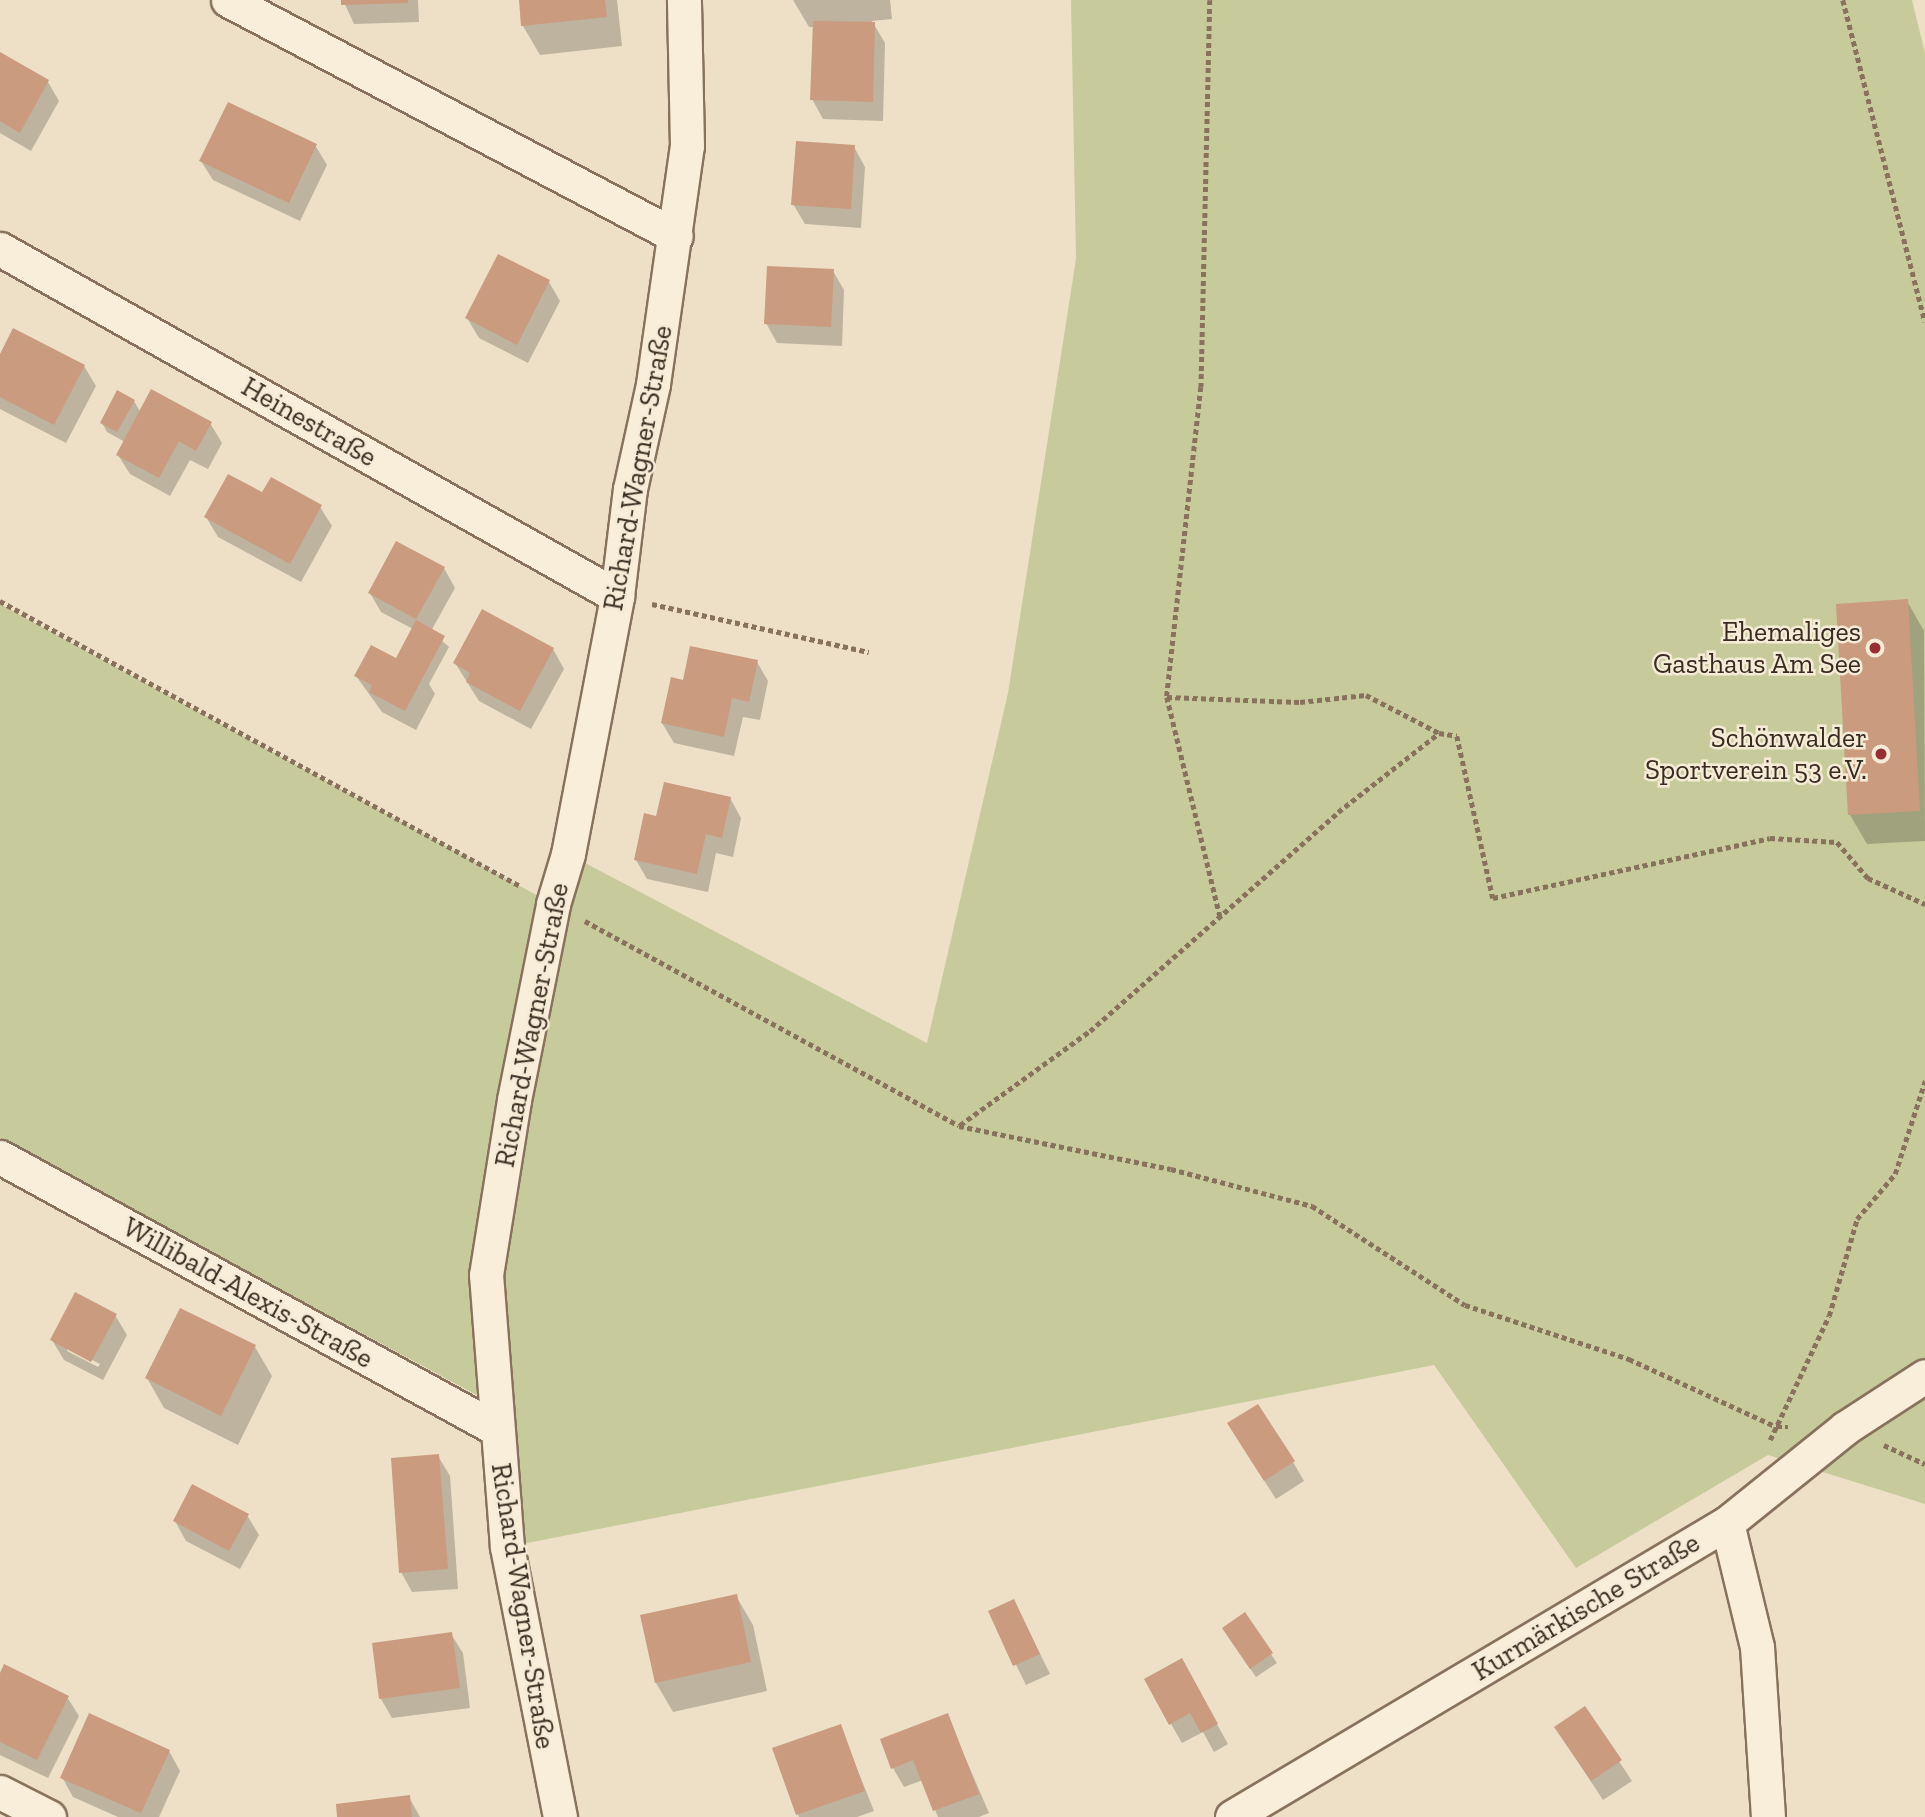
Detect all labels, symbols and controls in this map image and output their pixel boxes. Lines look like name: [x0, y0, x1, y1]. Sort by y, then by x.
street label: Richard-Wagner-Straße: [596, 323, 680, 613]
street label: Heinestraße: [236, 370, 382, 474]
place label: Ehemaliges Gasthaus Am See: [1652, 615, 1861, 681]
marker: Ehemaliges Gasthaus Am See: [1867, 640, 1883, 656]
place label: Schönwalder Sportverein 53 e.V.: [1645, 721, 1867, 787]
marker: Schönwalder Sportverein 53 e.V.: [1873, 746, 1889, 762]
street label: Richard-Wagner-Straße: [488, 880, 576, 1170]
street label: Willibald-Alexis-Straße: [117, 1210, 379, 1376]
street label: Richard-Wagner-Straße: [484, 1461, 562, 1751]
street label: Kurmärkische Straße: [1466, 1526, 1706, 1688]

